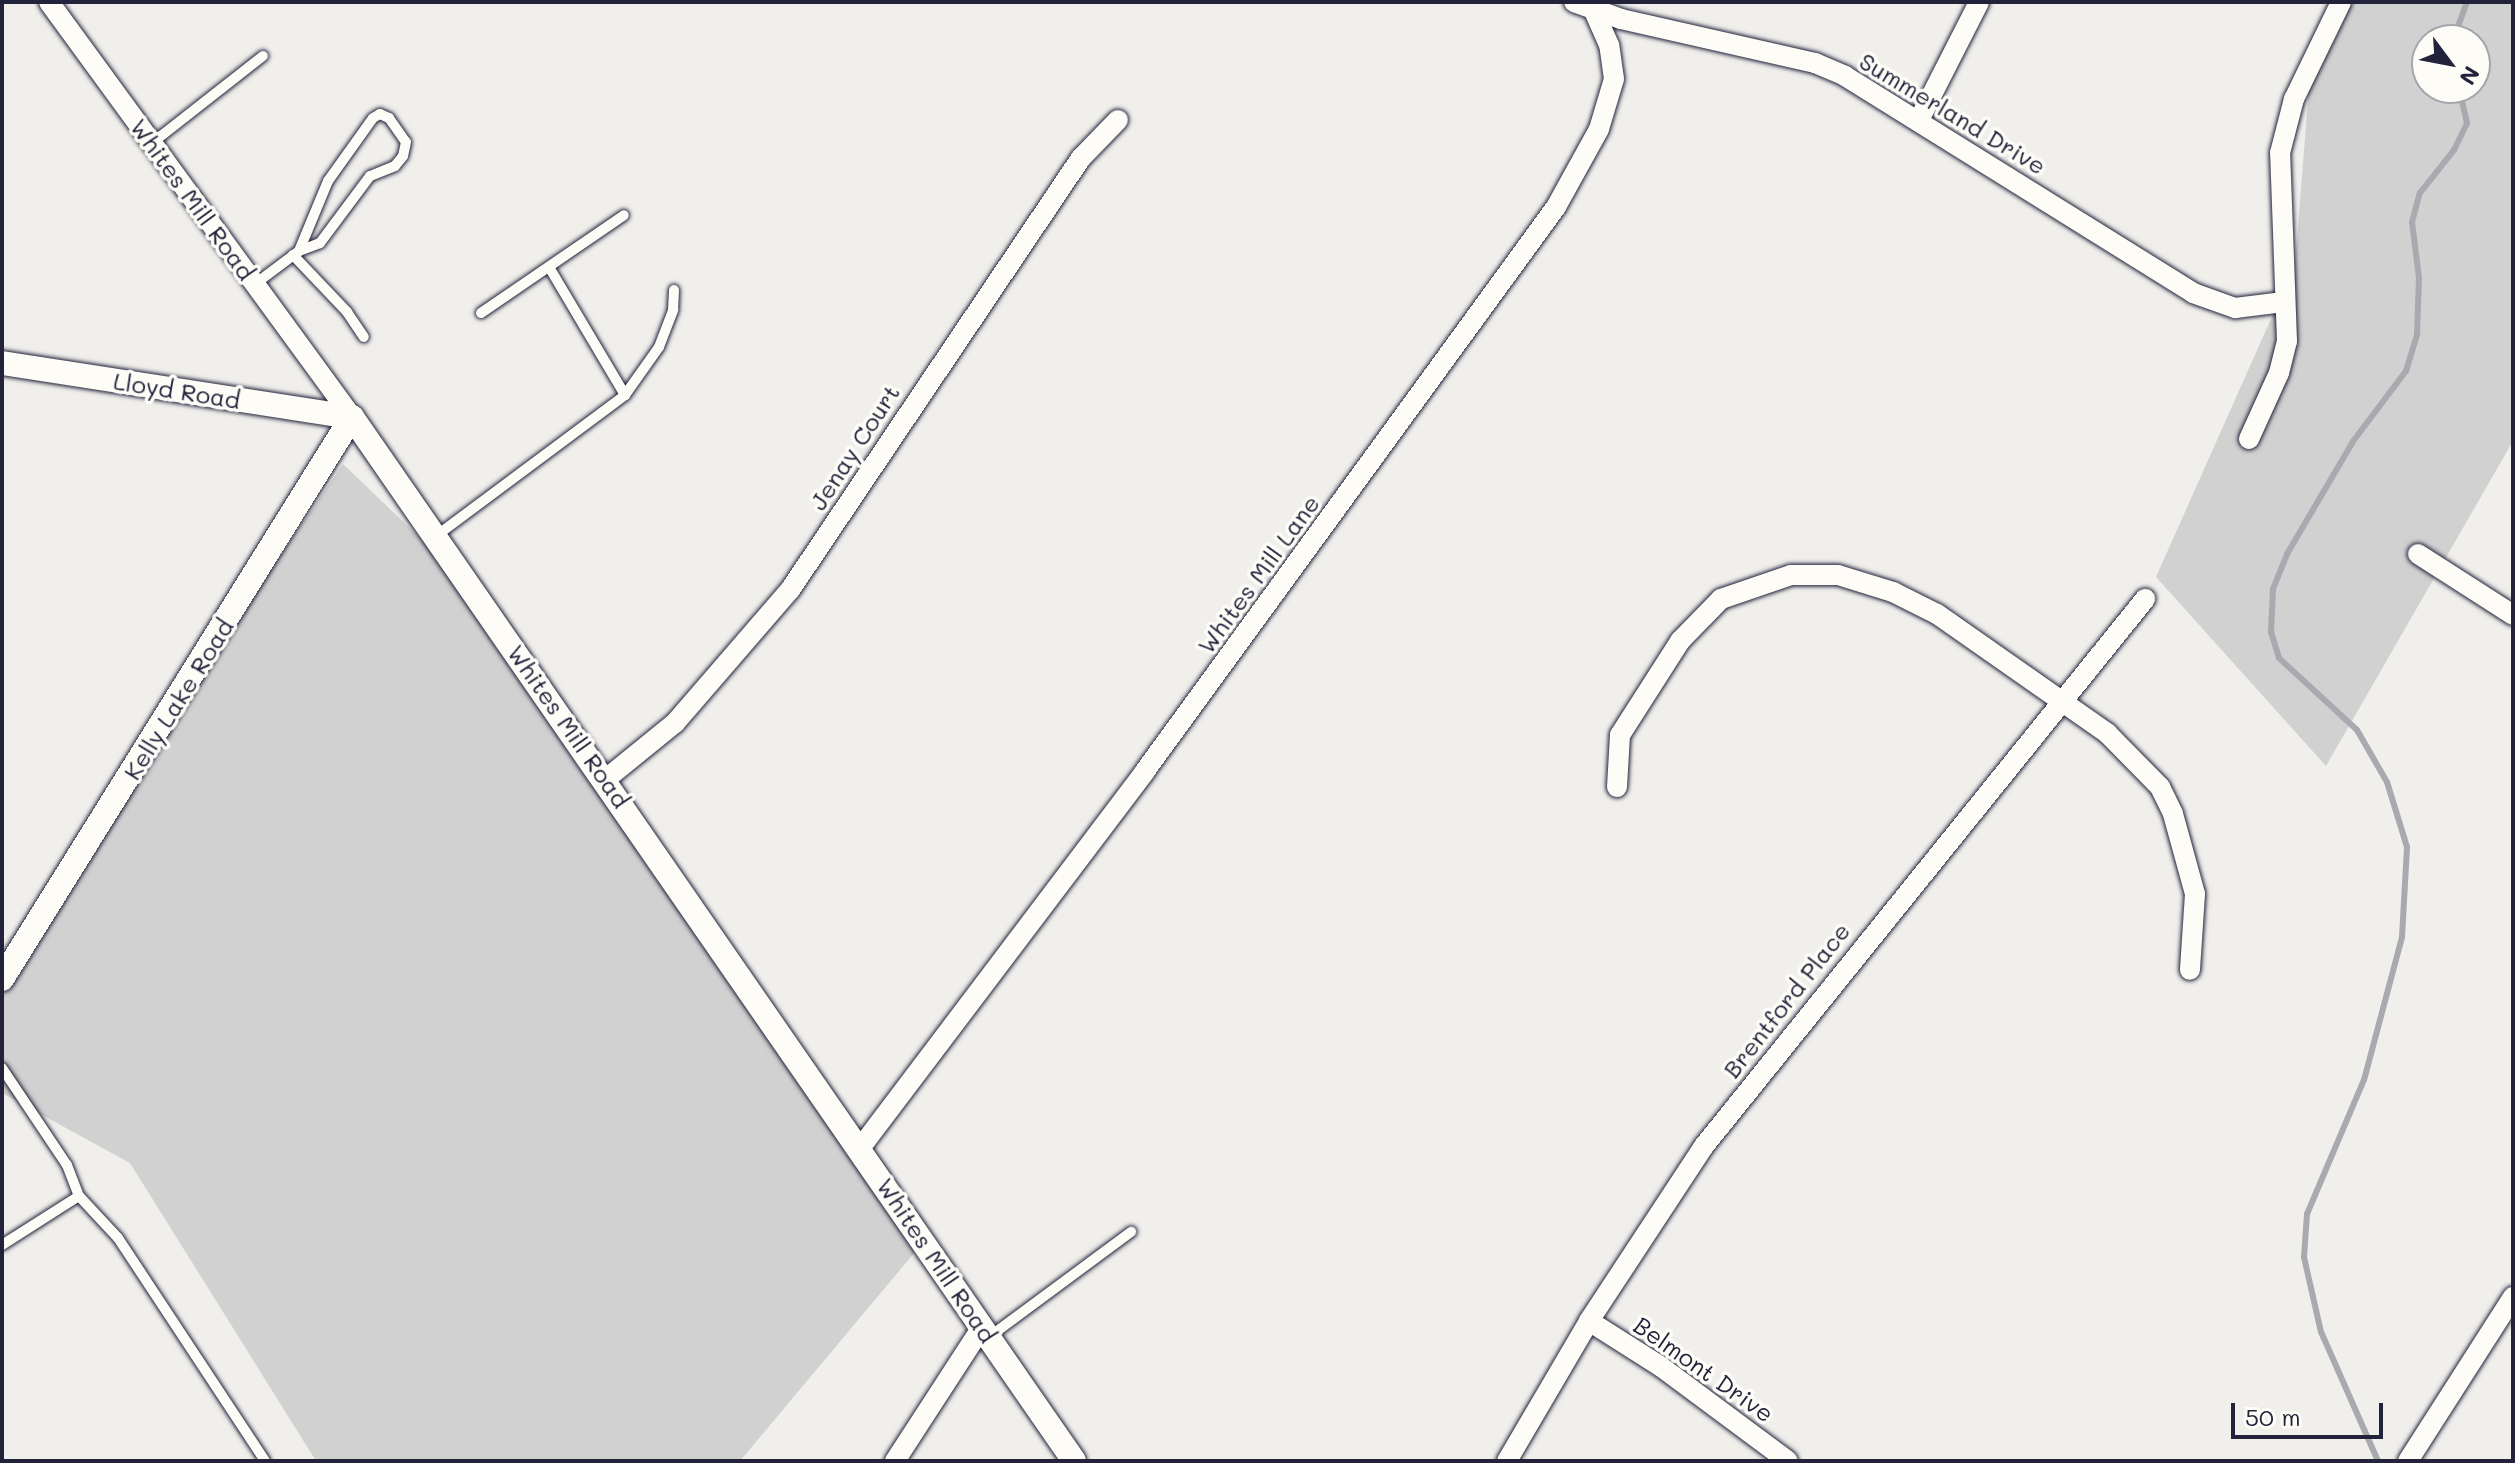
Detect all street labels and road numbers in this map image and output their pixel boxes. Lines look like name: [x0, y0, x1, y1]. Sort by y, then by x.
street label: Summerland Drive: [1855, 46, 2051, 180]
street label: Whites Mill Road: [125, 113, 261, 285]
street label: Lloyd Road: [111, 366, 243, 414]
street label: Jenay Court: [803, 379, 905, 515]
street label: Whites Mill Lane: [1191, 489, 1325, 659]
street label: Kelly Lake Road: [117, 613, 239, 785]
street label: Whites Mill Road: [502, 639, 636, 813]
street label: Brentford Place: [1717, 917, 1855, 1083]
street label: Whites Mill Road: [871, 1172, 1003, 1348]
street label: Belmont Drive: [1629, 1310, 1779, 1428]

